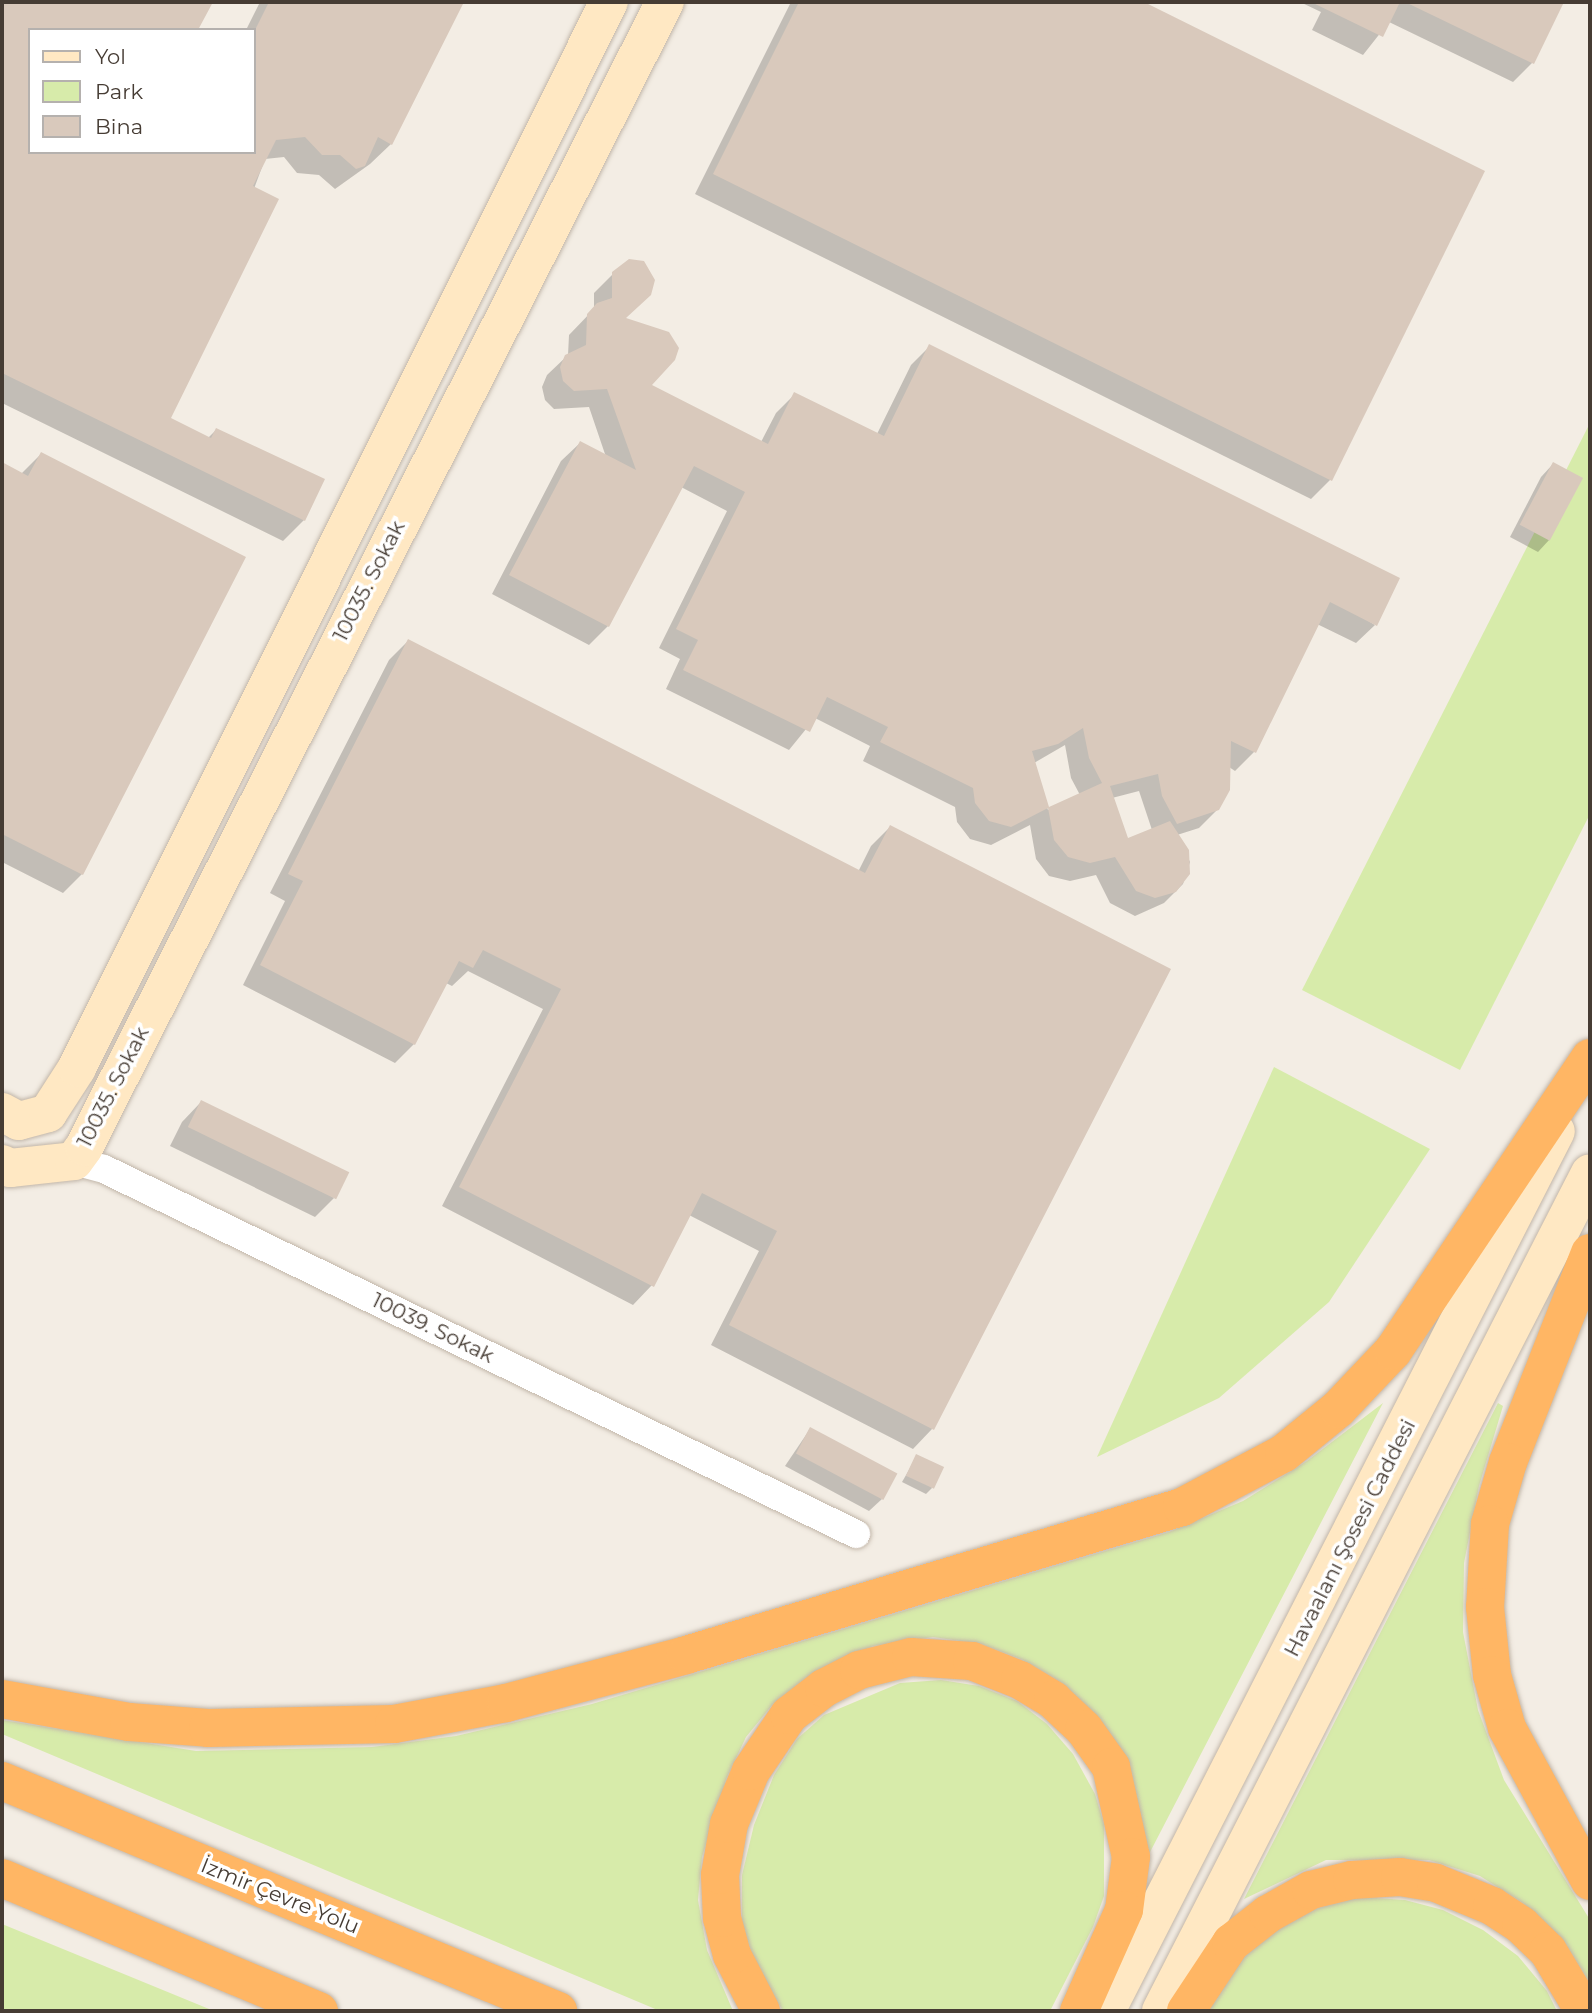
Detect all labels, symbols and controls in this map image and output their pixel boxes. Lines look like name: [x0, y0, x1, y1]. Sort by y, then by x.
legend: [28, 28, 256, 154]
text: Yol: [95, 44, 126, 69]
text: Park: [95, 79, 143, 104]
text: Bina: [95, 114, 143, 139]
street label: 10035. Sokak: [328, 516, 410, 646]
street label: 10035. Sokak: [72, 1022, 154, 1152]
street label: 10039. Sokak: [368, 1288, 498, 1368]
street label: Havaalanı Şosesi Caddesi: [1279, 1415, 1421, 1661]
street label: İzmir Çevre Yolu: [197, 1853, 363, 1939]

